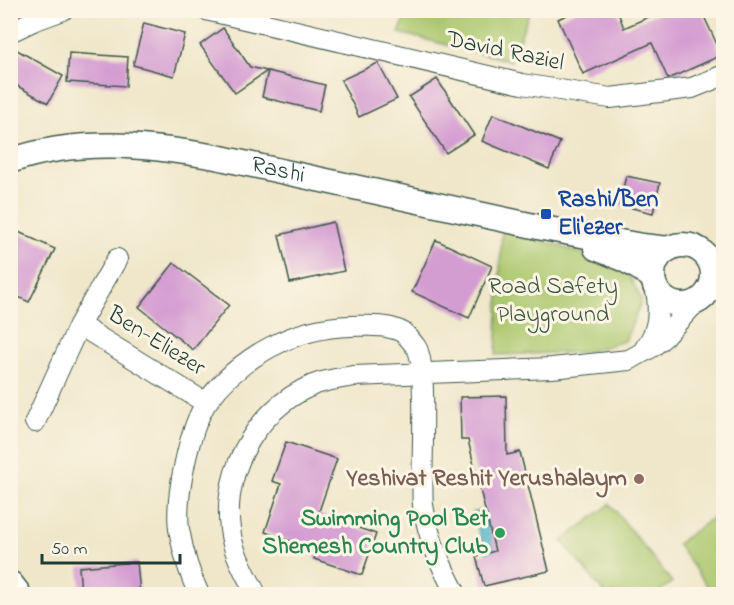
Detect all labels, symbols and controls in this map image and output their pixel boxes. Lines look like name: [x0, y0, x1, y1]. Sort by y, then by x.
street label: David Raziel: [442, 22, 567, 81]
street label: Rashi: [248, 148, 308, 193]
place label: Rashi/Ben Eli'ezer: [558, 183, 659, 246]
marker: Rashi/Ben Eli'ezer: [539, 207, 553, 221]
park label: Road Safety Playground: [488, 270, 618, 334]
street label: Ben-Eliezer: [99, 298, 212, 386]
place label: Yeshivat Reshit Yerushalaym: [346, 462, 627, 498]
marker: Yeshivat Reshit Yerushalaym: [632, 472, 646, 486]
place label: Swimming Pool Bet Shemesh Country Club: [262, 502, 489, 566]
marker: Swimming Pool Bet Shemesh Country Club: [493, 526, 507, 540]
scale bar: [42, 527, 180, 565]
text: 50 m: [51, 537, 88, 563]

